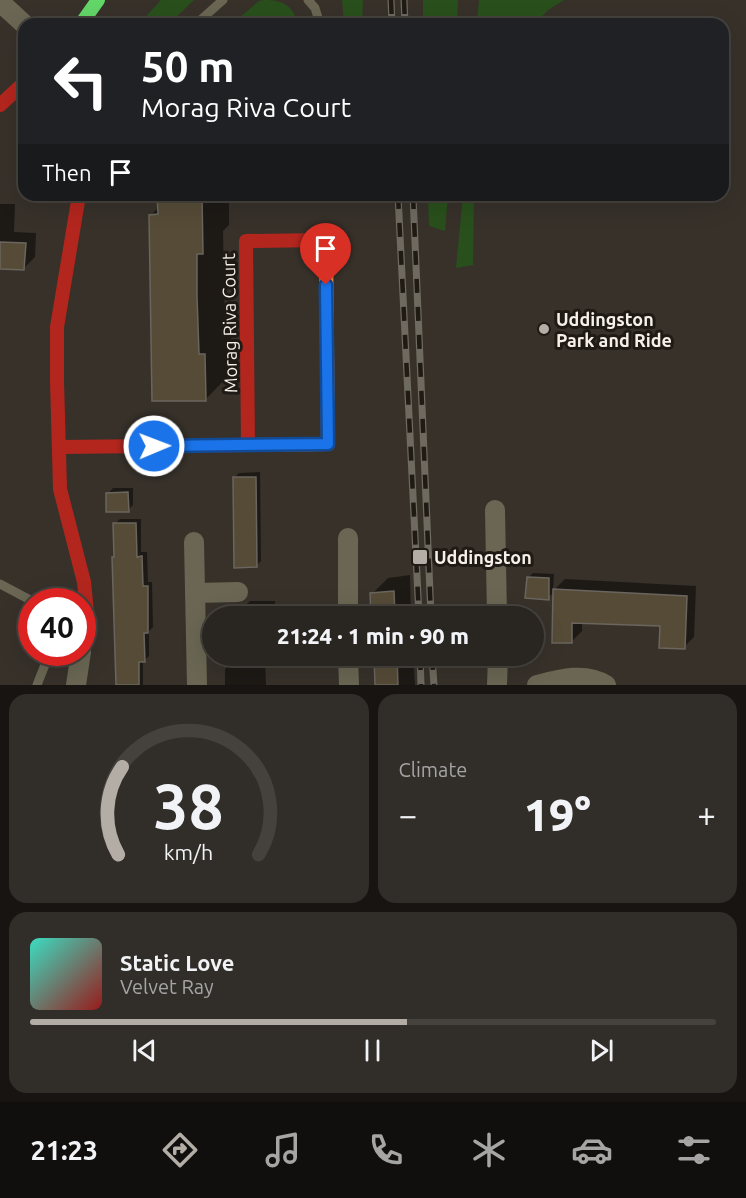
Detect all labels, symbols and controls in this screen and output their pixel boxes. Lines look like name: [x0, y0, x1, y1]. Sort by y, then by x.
icon: left: [42, 42, 120, 120]
text: 50 m: [141, 43, 235, 90]
text: Morag Riva Court: [141, 92, 351, 122]
icon: arrive: [104, 156, 137, 189]
text: Then: [42, 160, 92, 185]
pin: [300, 223, 351, 285]
icon: arrive: [309, 232, 342, 265]
street label: Morag Riva Court: [218, 253, 240, 393]
place label: Uddingston Park and Ride: [556, 309, 672, 350]
marker: Uddingston Park and Ride: [537, 322, 551, 336]
position arrow: [122, 414, 186, 478]
place label: Uddingston: [434, 547, 532, 567]
marker: Uddingston: [411, 548, 429, 566]
speed limit sign: 40: [18, 588, 96, 666]
text: 21:24 · 1 min · 90 m: [277, 623, 469, 648]
text: Climate: [399, 758, 467, 781]
text: 38: [154, 771, 224, 841]
text: 19°: [524, 789, 591, 840]
text: −: [399, 796, 417, 833]
text: +: [697, 796, 716, 833]
text: km/h: [164, 841, 213, 865]
text: Static Love: [120, 950, 235, 975]
text: Velvet Ray: [120, 975, 214, 998]
icon: previous: [128, 1034, 161, 1067]
icon: pause: [356, 1034, 389, 1067]
icon: next: [585, 1034, 618, 1067]
icon: directions: [159, 1129, 201, 1171]
icon: music: [262, 1129, 304, 1171]
icon: phone: [365, 1129, 407, 1171]
icon: climate: [468, 1129, 510, 1171]
icon: car: [571, 1129, 613, 1171]
icon: filters: [673, 1129, 715, 1171]
text: 21:23: [30, 1135, 98, 1165]

